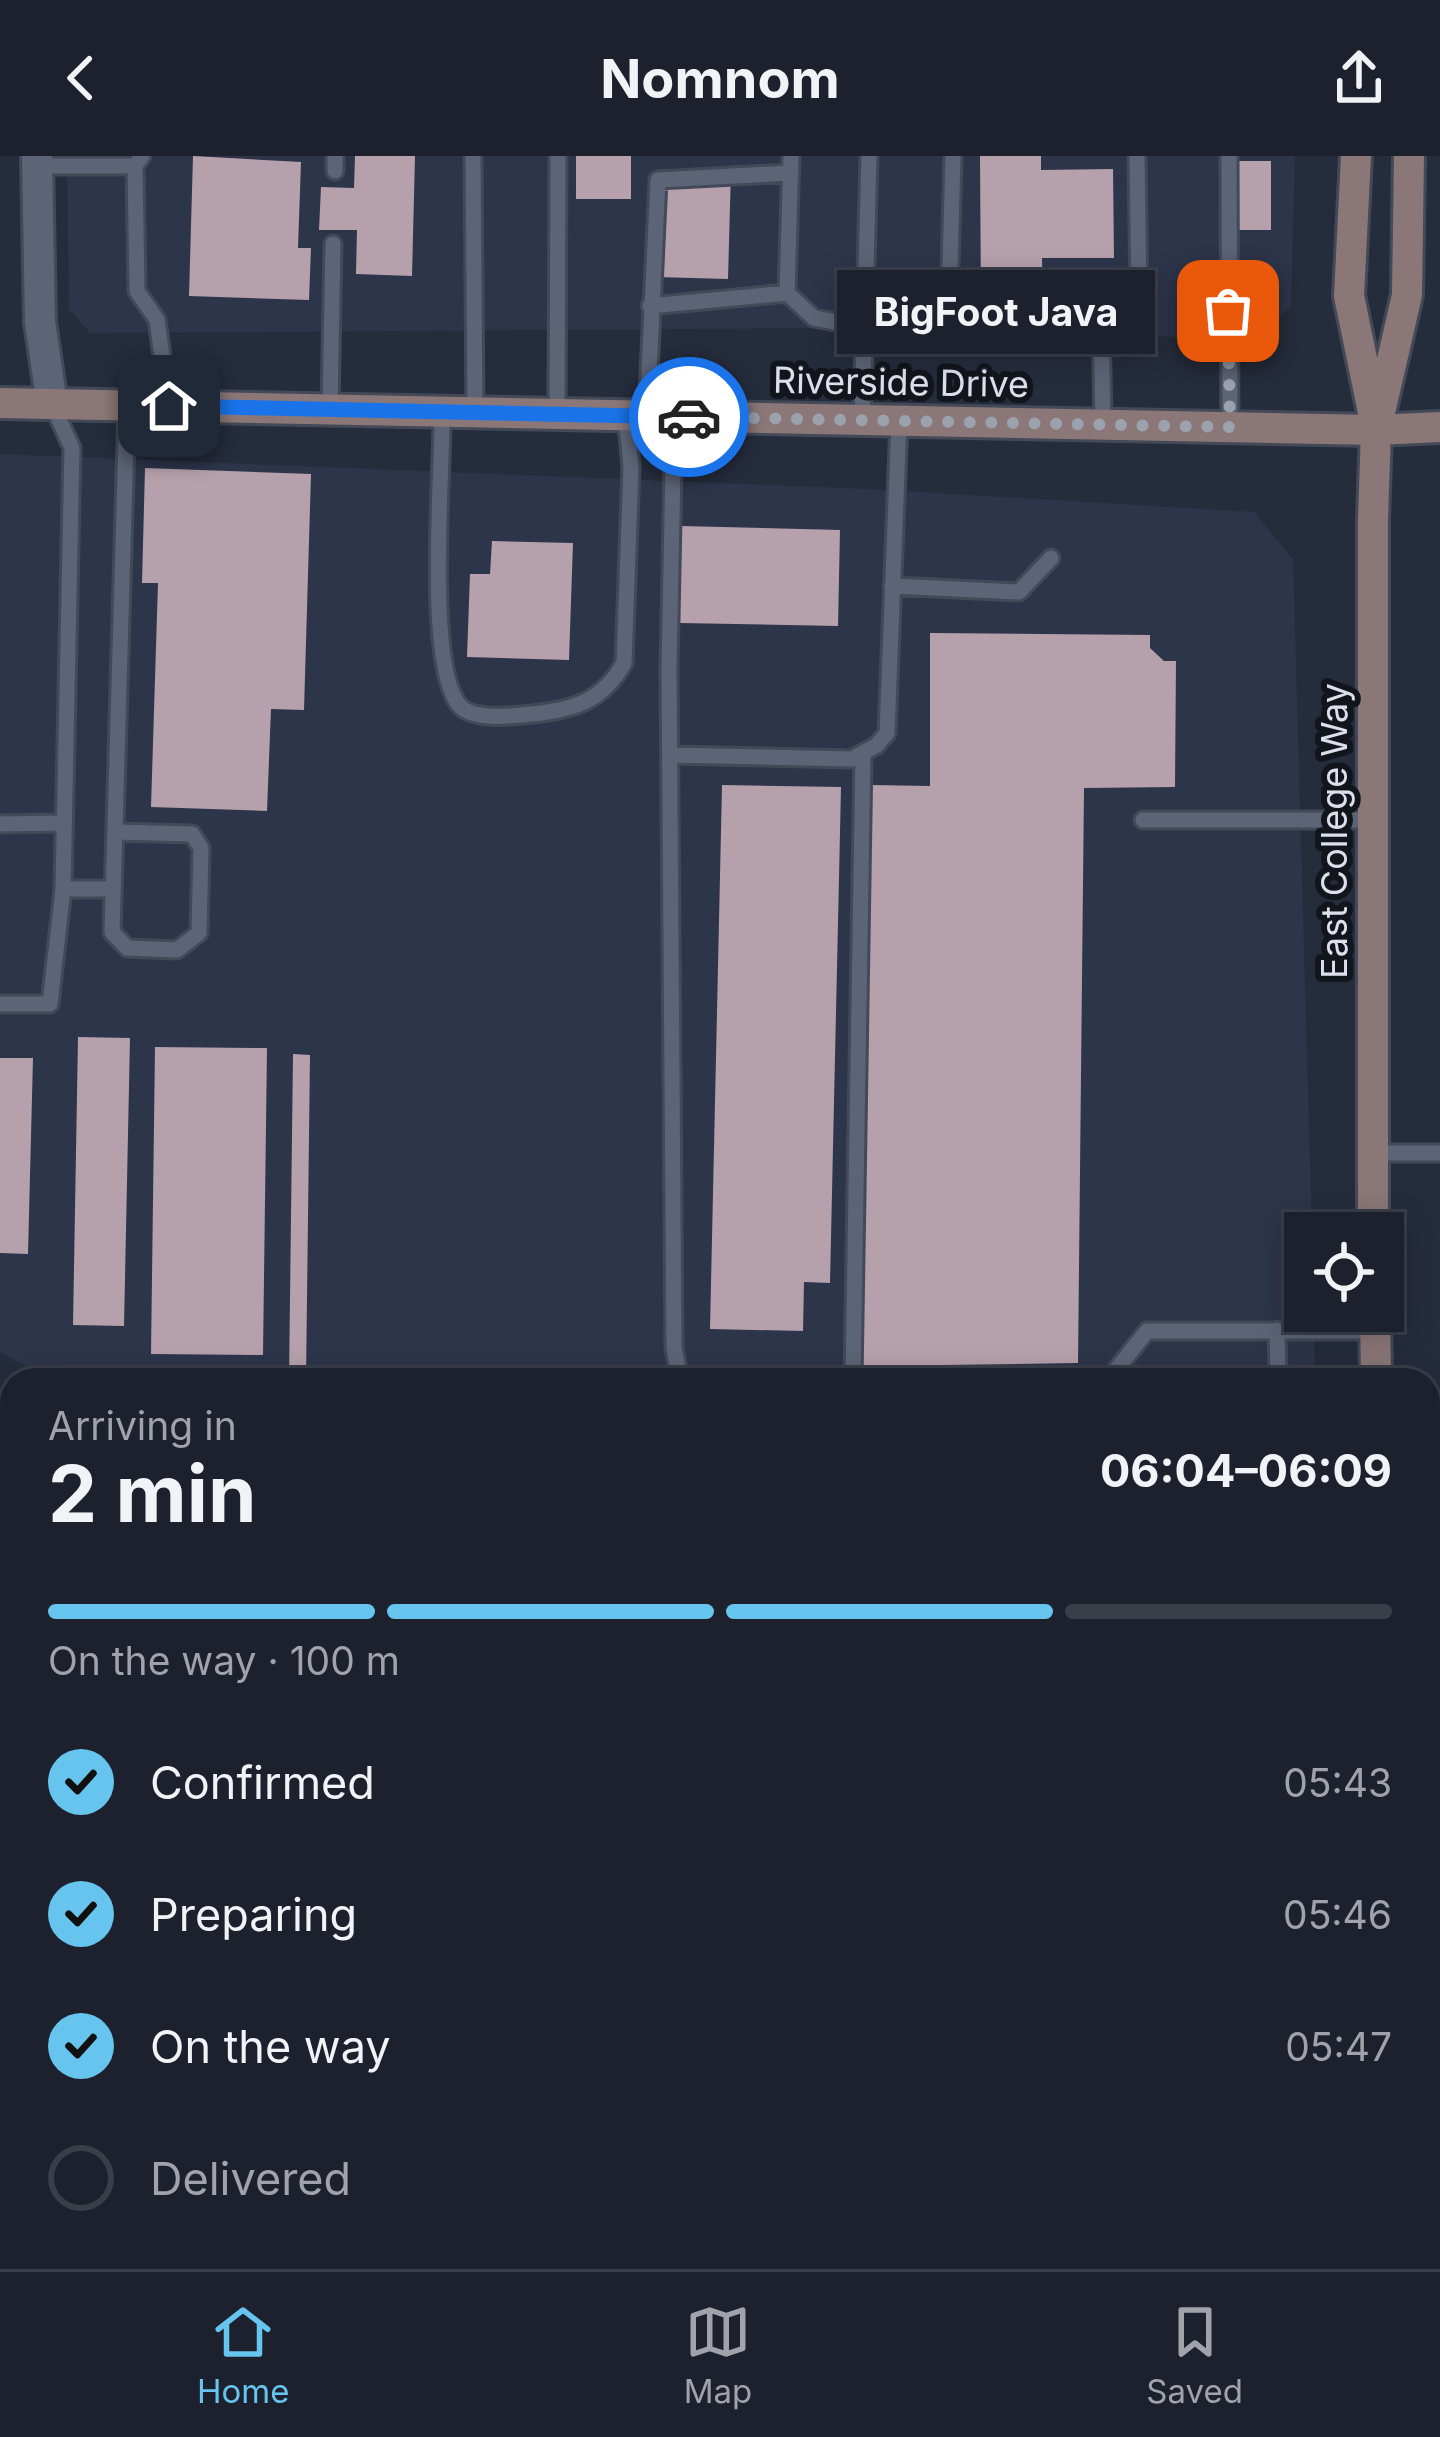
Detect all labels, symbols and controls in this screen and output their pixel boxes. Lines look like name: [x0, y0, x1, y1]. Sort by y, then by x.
icon: back: [48, 45, 114, 111]
icon: share: [1326, 45, 1392, 111]
text: Nomnom: [600, 46, 840, 111]
pin: [1177, 260, 1279, 362]
callout: BigFoot Java: [838, 269, 1156, 353]
icon: bag: [1195, 278, 1261, 344]
text: BigFoot Java: [874, 288, 1118, 335]
pin: [118, 355, 220, 457]
courier: [629, 357, 749, 477]
street label: Riverside Drive: [773, 358, 1029, 406]
icon: home: [136, 373, 202, 439]
icon: car: [656, 384, 722, 450]
street label: East College Way: [1312, 683, 1356, 979]
map controls: [1284, 1212, 1404, 1332]
button: locate: [1284, 1212, 1404, 1332]
text: Arriving in: [48, 1402, 237, 1449]
text: 06:04–06:09: [1100, 1443, 1392, 1498]
text: 2 min: [48, 1446, 256, 1541]
text: On the way · 100 m: [48, 1637, 400, 1684]
icon: check: [48, 1749, 114, 1815]
text: Confirmed: [150, 1755, 375, 1810]
text: 05:43: [1283, 1759, 1392, 1806]
icon: check: [48, 1881, 114, 1947]
text: Preparing: [150, 1887, 357, 1942]
text: 05:46: [1283, 1891, 1392, 1938]
icon: check: [48, 2013, 114, 2079]
text: On the way: [150, 2019, 391, 2074]
text: 05:47: [1285, 2023, 1392, 2070]
text: Delivered: [150, 2151, 351, 2206]
tab: Home: [197, 2299, 290, 2411]
tab: Map: [684, 2299, 752, 2411]
tab: Saved: [1146, 2299, 1243, 2411]

